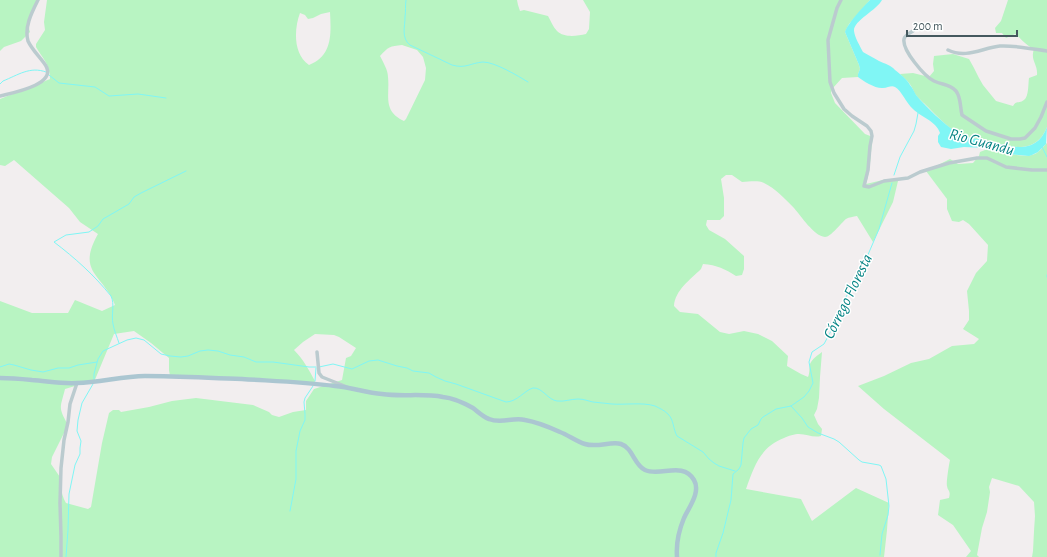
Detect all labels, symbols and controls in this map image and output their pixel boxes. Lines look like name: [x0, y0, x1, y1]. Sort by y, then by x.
scale bar: [907, 12, 1017, 38]
text: 200 m: [913, 20, 943, 32]
water label: Rio Guandu: [948, 126, 1016, 158]
water label: Córrego Floresta: [820, 251, 875, 341]

